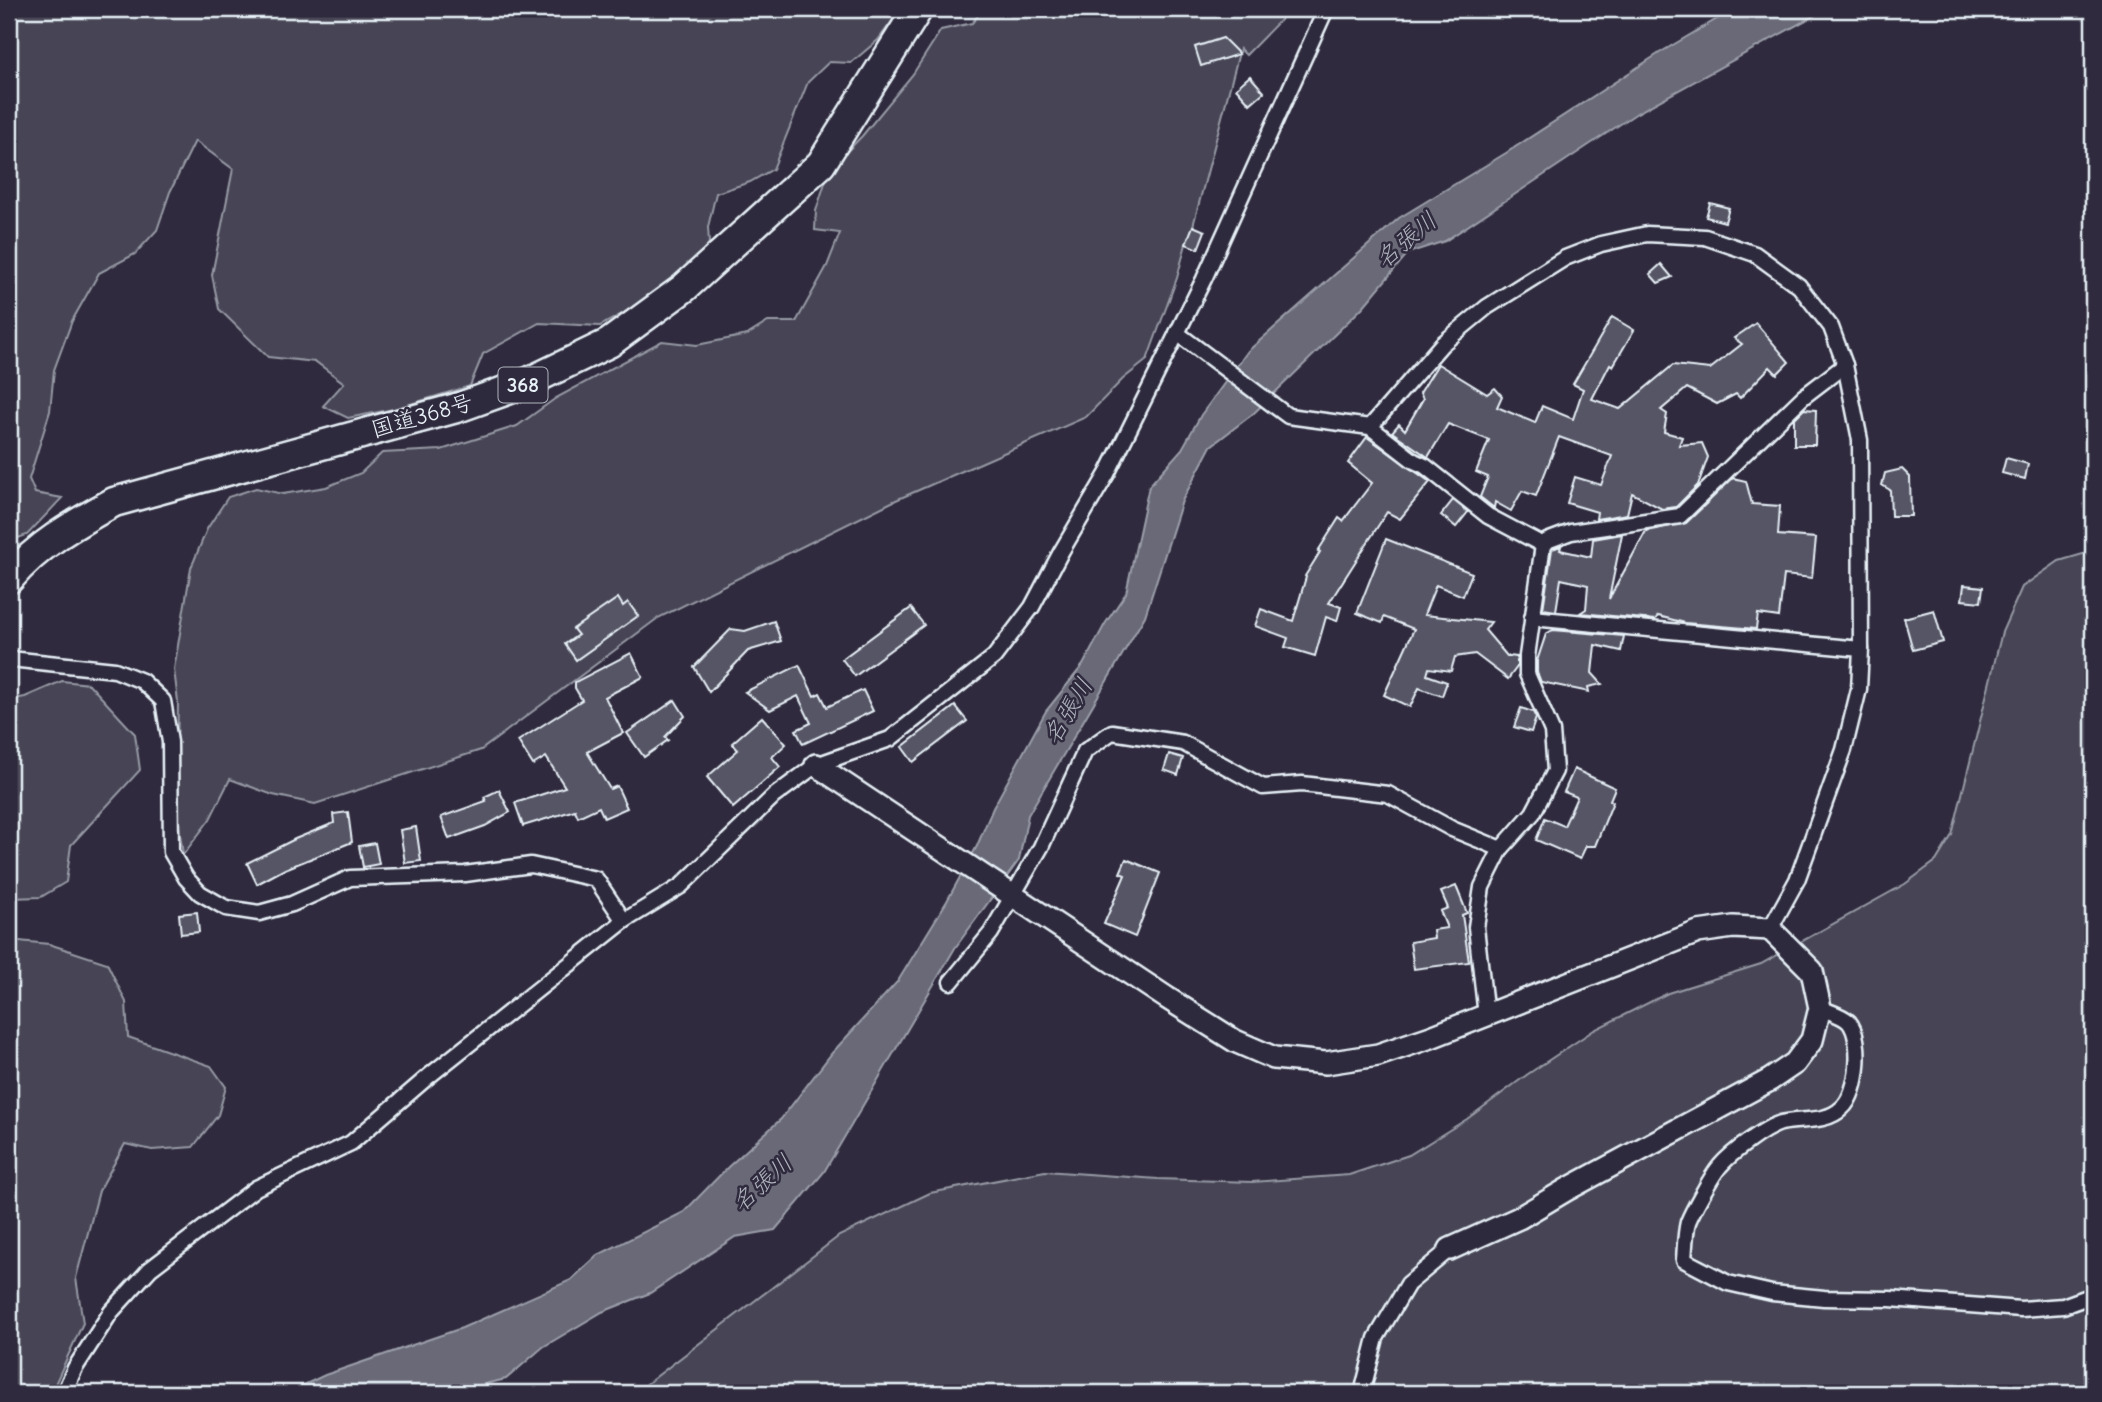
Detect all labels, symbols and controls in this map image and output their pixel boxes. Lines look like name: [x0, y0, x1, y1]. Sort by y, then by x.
water label: 名張川: [1369, 206, 1443, 274]
road number: 368: [498, 368, 548, 402]
street label: 国道368号: [368, 389, 476, 443]
water label: 名張川: [1037, 673, 1099, 749]
water label: 名張川: [726, 1149, 798, 1217]

